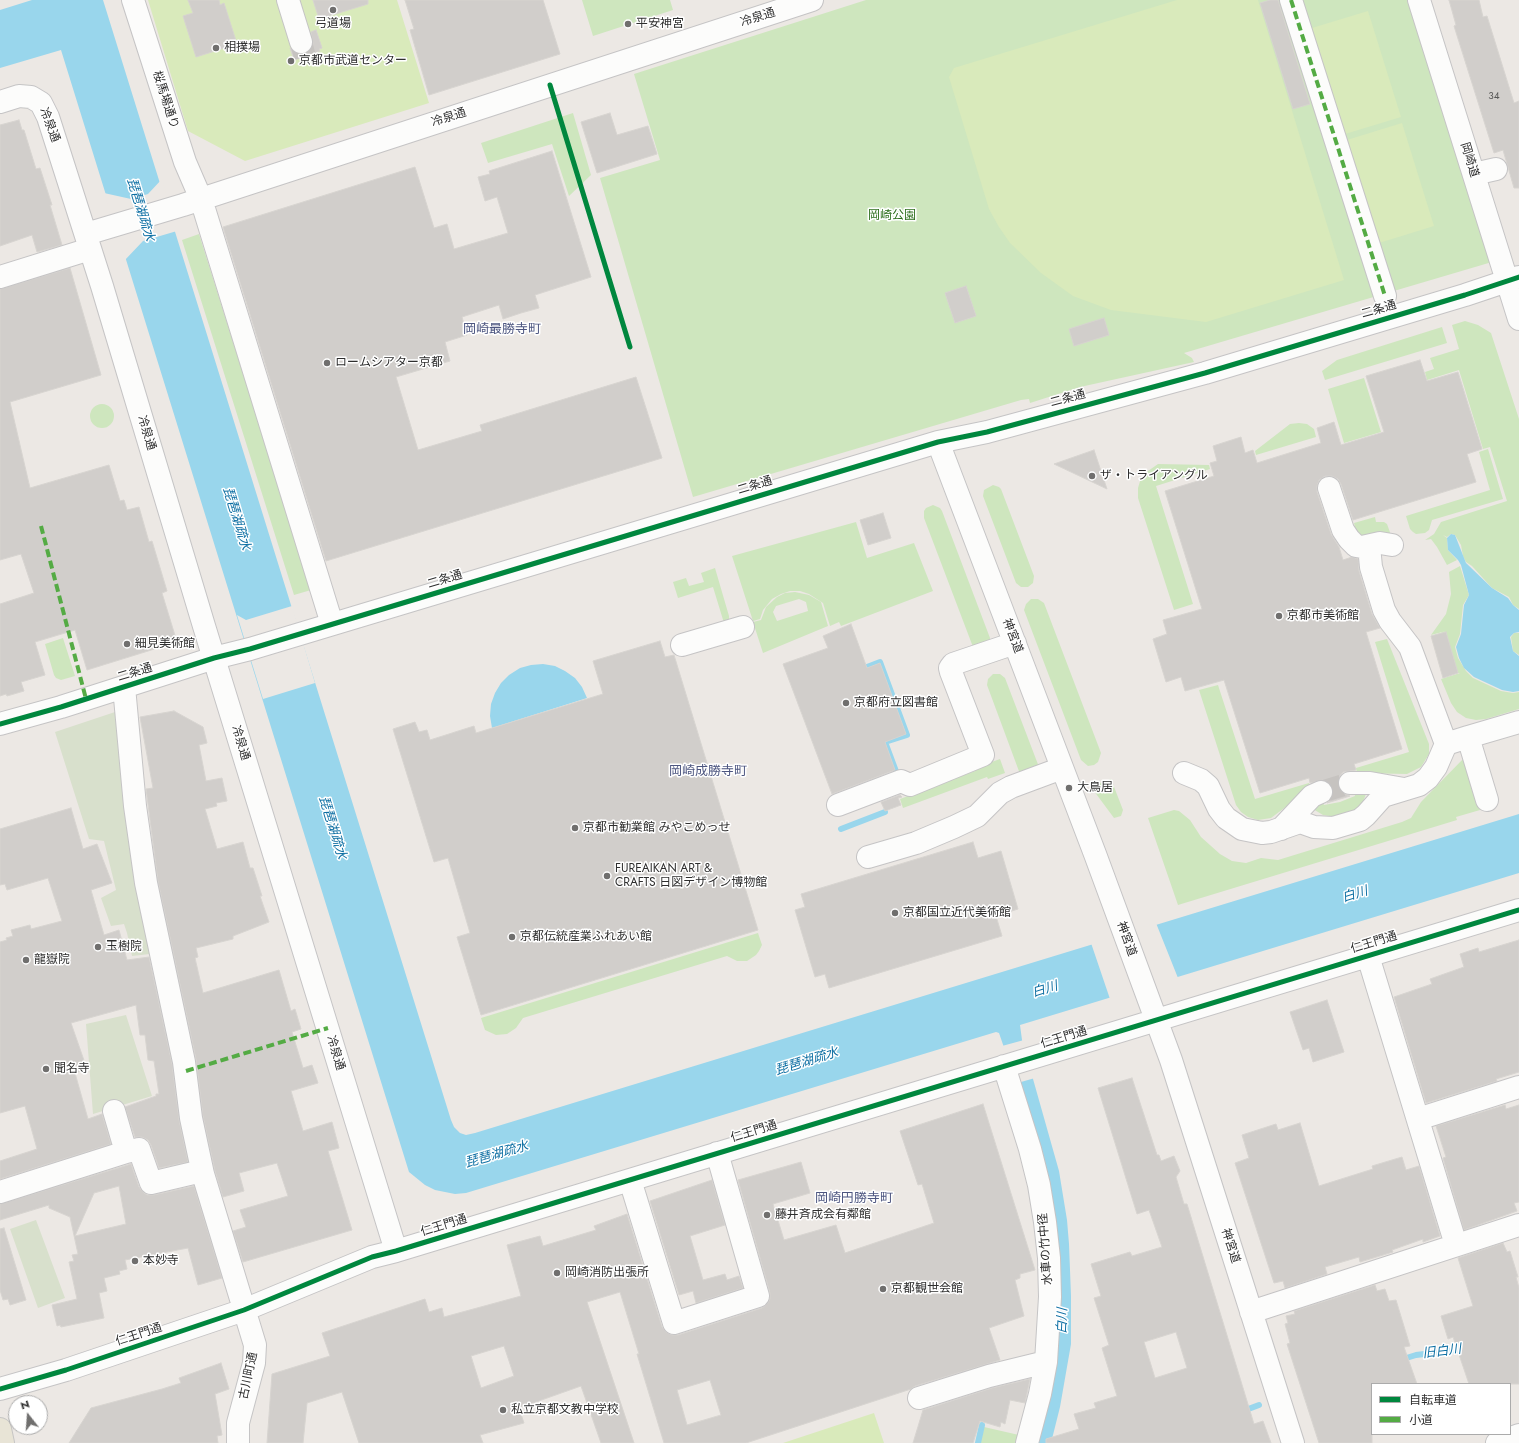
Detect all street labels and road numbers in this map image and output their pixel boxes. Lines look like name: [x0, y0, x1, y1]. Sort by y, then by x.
street label: 冷泉通: [739, 6, 777, 30]
street label: 桜馬場通り: [149, 69, 181, 131]
street label: 冷泉通: [36, 106, 62, 144]
street label: 冷泉通: [430, 106, 468, 130]
street label: 岡崎道: [1457, 141, 1481, 179]
street label: 二条通: [1360, 298, 1398, 322]
street label: 二条通: [1049, 387, 1087, 411]
street label: 冷泉通: [134, 414, 158, 452]
street label: 二条通: [736, 474, 774, 498]
street label: 二条通: [426, 568, 464, 592]
street label: 神宮道: [999, 617, 1025, 655]
street label: 二条通: [116, 661, 154, 685]
street label: 冷泉通: [228, 724, 252, 762]
street label: 神宮道: [1113, 920, 1139, 958]
street label: 仁王門通: [1349, 929, 1399, 957]
street label: 仁王門通: [1039, 1024, 1089, 1052]
street label: 冷泉通: [323, 1034, 347, 1072]
street label: 仁王門通: [729, 1118, 779, 1146]
street label: 仁王門通: [419, 1212, 469, 1240]
street label: 水車の竹中径: [1036, 1213, 1056, 1285]
street label: 神宮道: [1218, 1227, 1242, 1265]
street label: 仁王門通: [114, 1321, 164, 1349]
street label: 古川町通: [237, 1351, 261, 1401]

